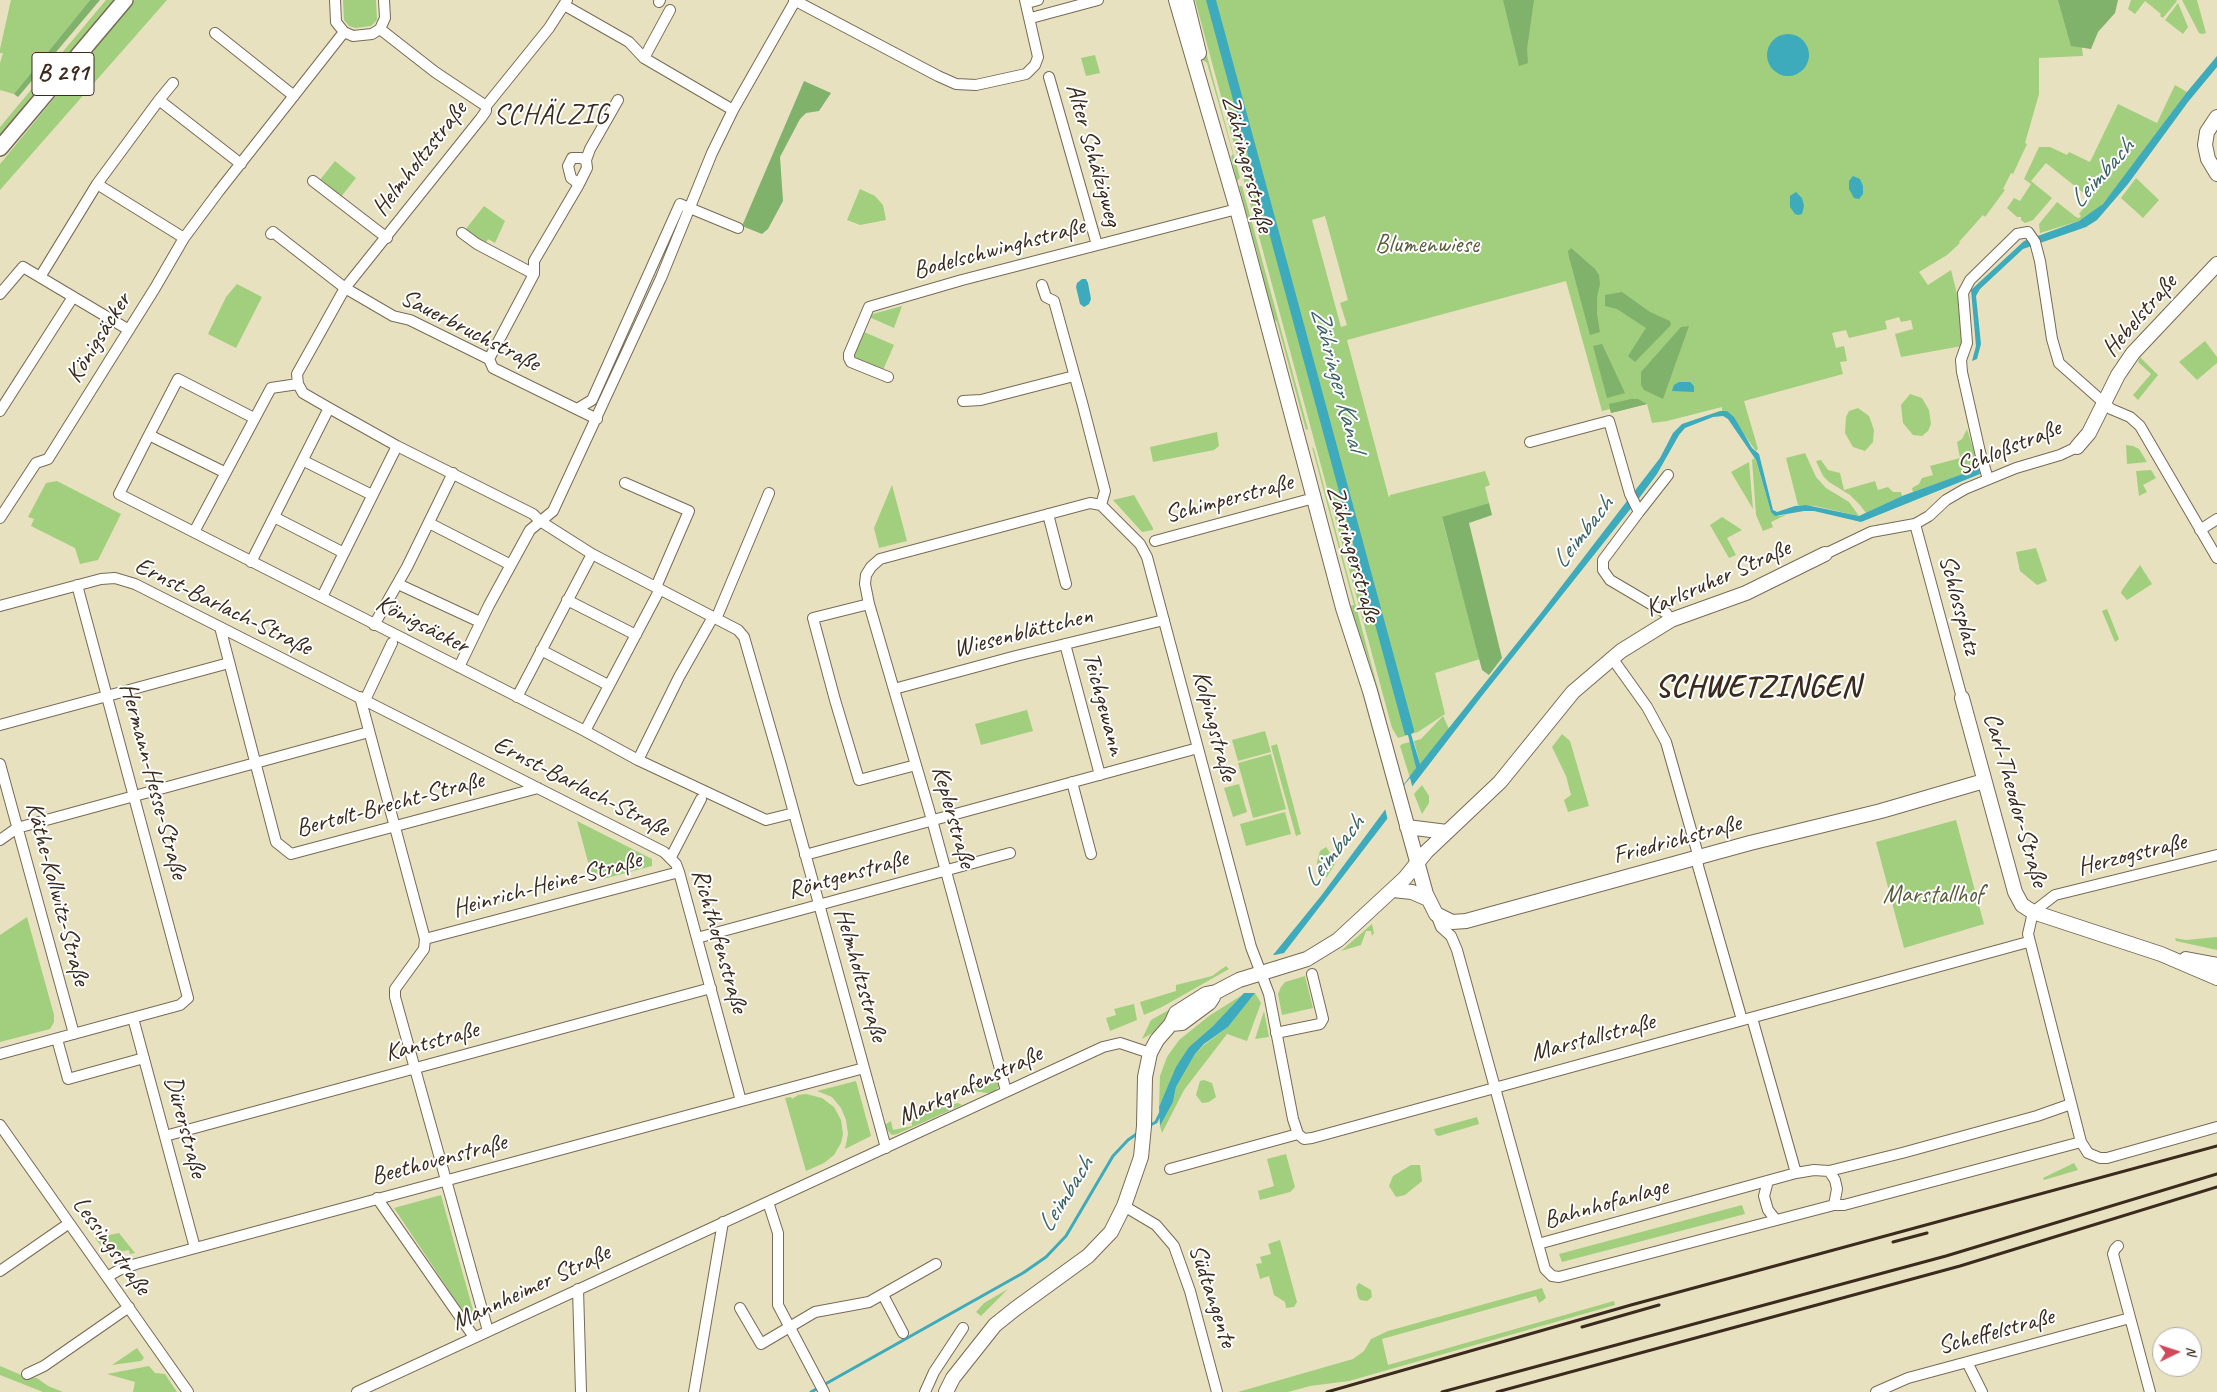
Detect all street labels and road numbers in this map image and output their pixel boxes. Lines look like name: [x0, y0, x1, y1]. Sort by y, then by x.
road number: B 291: [32, 52, 94, 96]
street label: Alter Schälzigweg: [1058, 80, 1128, 230]
street label: Zähringerstraße: [1214, 92, 1280, 236]
street label: Helmholtzstraße: [366, 96, 474, 222]
street label: Bodelschwinghstraße: [910, 212, 1088, 286]
street label: Hebelstraße: [2096, 269, 2184, 363]
street label: Sauerbruchstraße: [395, 283, 545, 379]
street label: Königsäcker: [60, 287, 138, 389]
street label: Schloßstraße: [1953, 414, 2065, 482]
street label: Schimperstraße: [1162, 468, 1296, 530]
street label: Zähringerstraße: [1319, 482, 1387, 626]
street label: Karlsruher Straße: [1641, 534, 1795, 624]
street label: Ernst-Barlach-Straße: [129, 551, 317, 663]
street label: Schlossplatz: [1931, 552, 1987, 658]
street label: Königsäcker: [370, 589, 474, 661]
street label: Wiesenblättchen: [950, 601, 1096, 665]
street label: Teichgewann: [1075, 649, 1131, 759]
street label: Kolpingstraße: [1185, 668, 1243, 784]
street label: Hermann-Hesse-Straße: [112, 680, 194, 882]
street label: Carl-Theodor-Straße: [1976, 710, 2054, 890]
street label: Ernst-Barlach-Straße: [488, 730, 674, 844]
street label: Keplerstraße: [924, 763, 982, 871]
street label: Bertolt-Brecht-Straße: [293, 765, 487, 845]
street label: Käthe-Kollwitz-Straße: [18, 799, 96, 989]
street label: Friedrichstraße: [1610, 808, 1744, 872]
street label: Herzogstraße: [2075, 827, 2189, 883]
street label: Röntgenstraße: [784, 844, 912, 906]
street label: Heinrich-Heine-Straße: [449, 845, 645, 925]
street label: Richthofenstraße: [684, 866, 754, 1016]
street label: Helmholtzstraße: [827, 905, 893, 1045]
street label: Marstallstraße: [1528, 1007, 1658, 1069]
street label: Kantstraße: [382, 1015, 482, 1069]
street label: Markgrafenstraße: [893, 1039, 1047, 1133]
street label: Dürerstraße: [157, 1073, 213, 1181]
street label: Beethovenstraße: [368, 1127, 510, 1193]
street label: Bahnhofanlage: [1540, 1172, 1672, 1236]
street label: Lessingstraße: [65, 1191, 157, 1301]
street label: Mannheimer Straße: [447, 1238, 615, 1338]
street label: Südtangente: [1181, 1241, 1243, 1351]
street label: Scheffelstraße: [1935, 1302, 2057, 1362]

